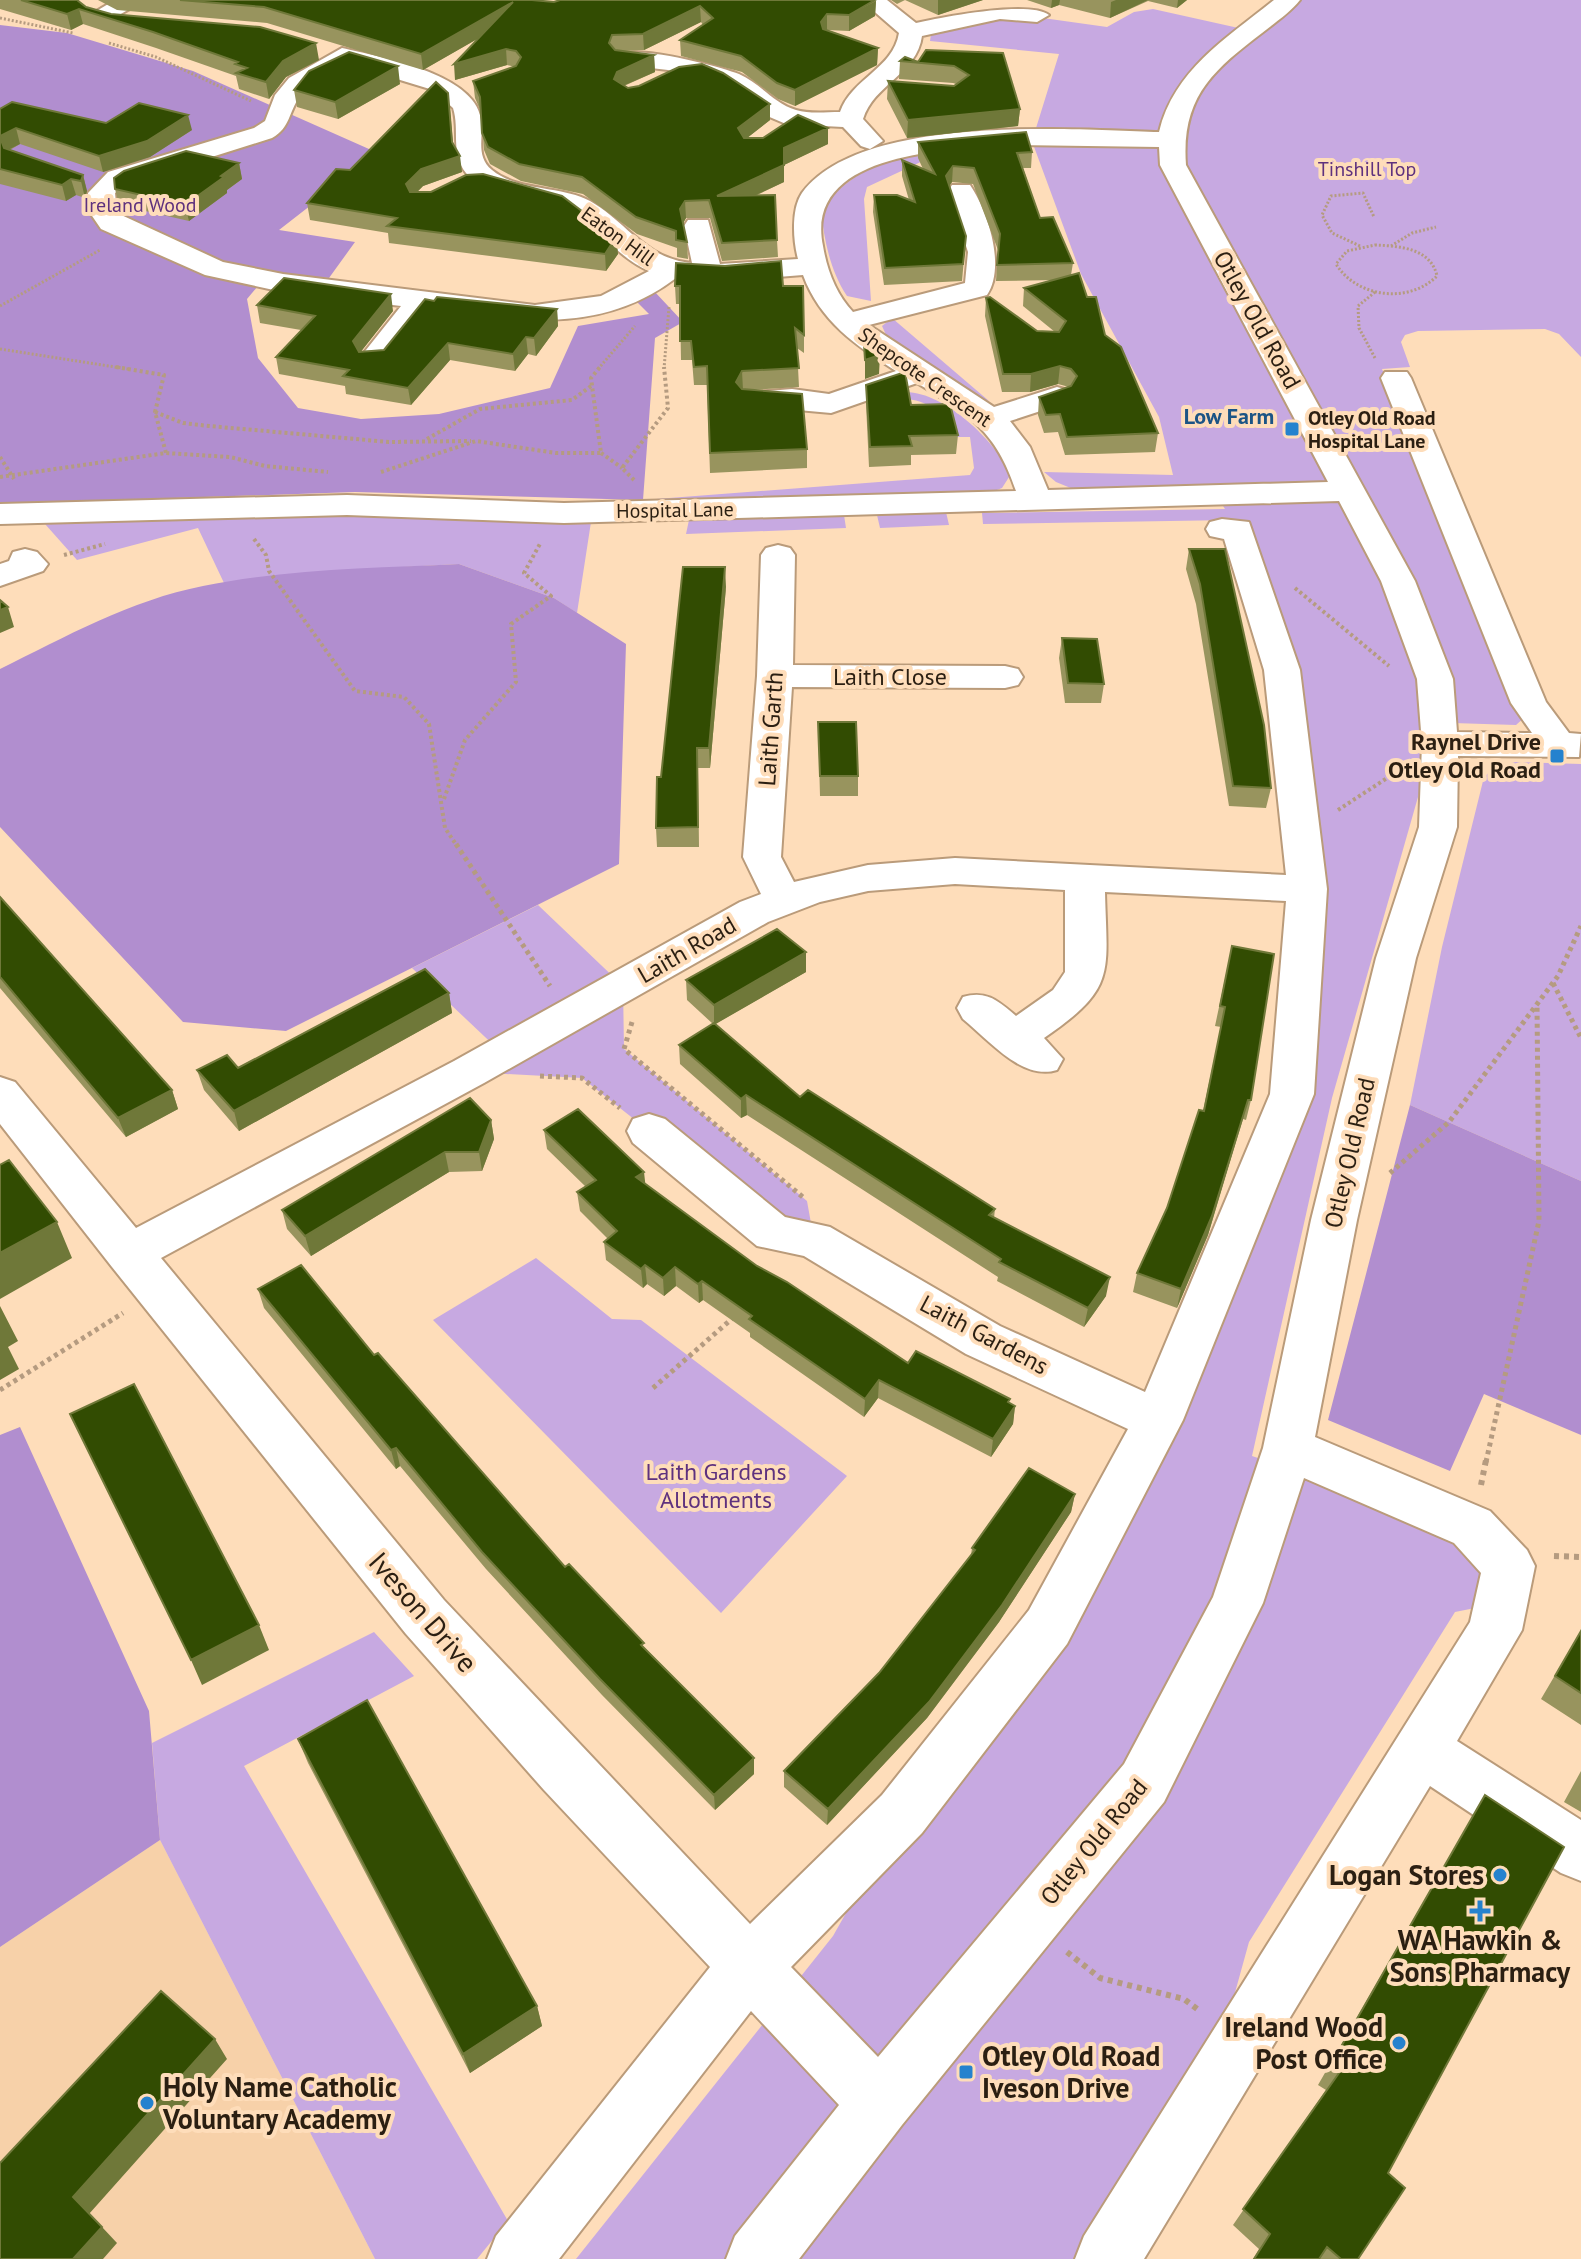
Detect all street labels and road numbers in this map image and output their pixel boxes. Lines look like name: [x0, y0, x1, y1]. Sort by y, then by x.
street label: Eaton Hill: [576, 201, 660, 271]
street label: Otley Old Road: [1207, 245, 1308, 394]
street label: Shepcote Crescent: [853, 321, 997, 433]
street label: Hospital Lane: [616, 496, 734, 524]
street label: Laith Close: [833, 661, 947, 692]
street label: Laith Garth: [751, 671, 790, 787]
street label: Laith Road: [632, 909, 742, 990]
street label: Otley Old Road: [1317, 1075, 1382, 1231]
street label: Laith Gardens: [915, 1288, 1054, 1381]
street label: Iveson Drive: [361, 1544, 486, 1680]
street label: Otley Old Road: [1033, 1772, 1154, 1911]

